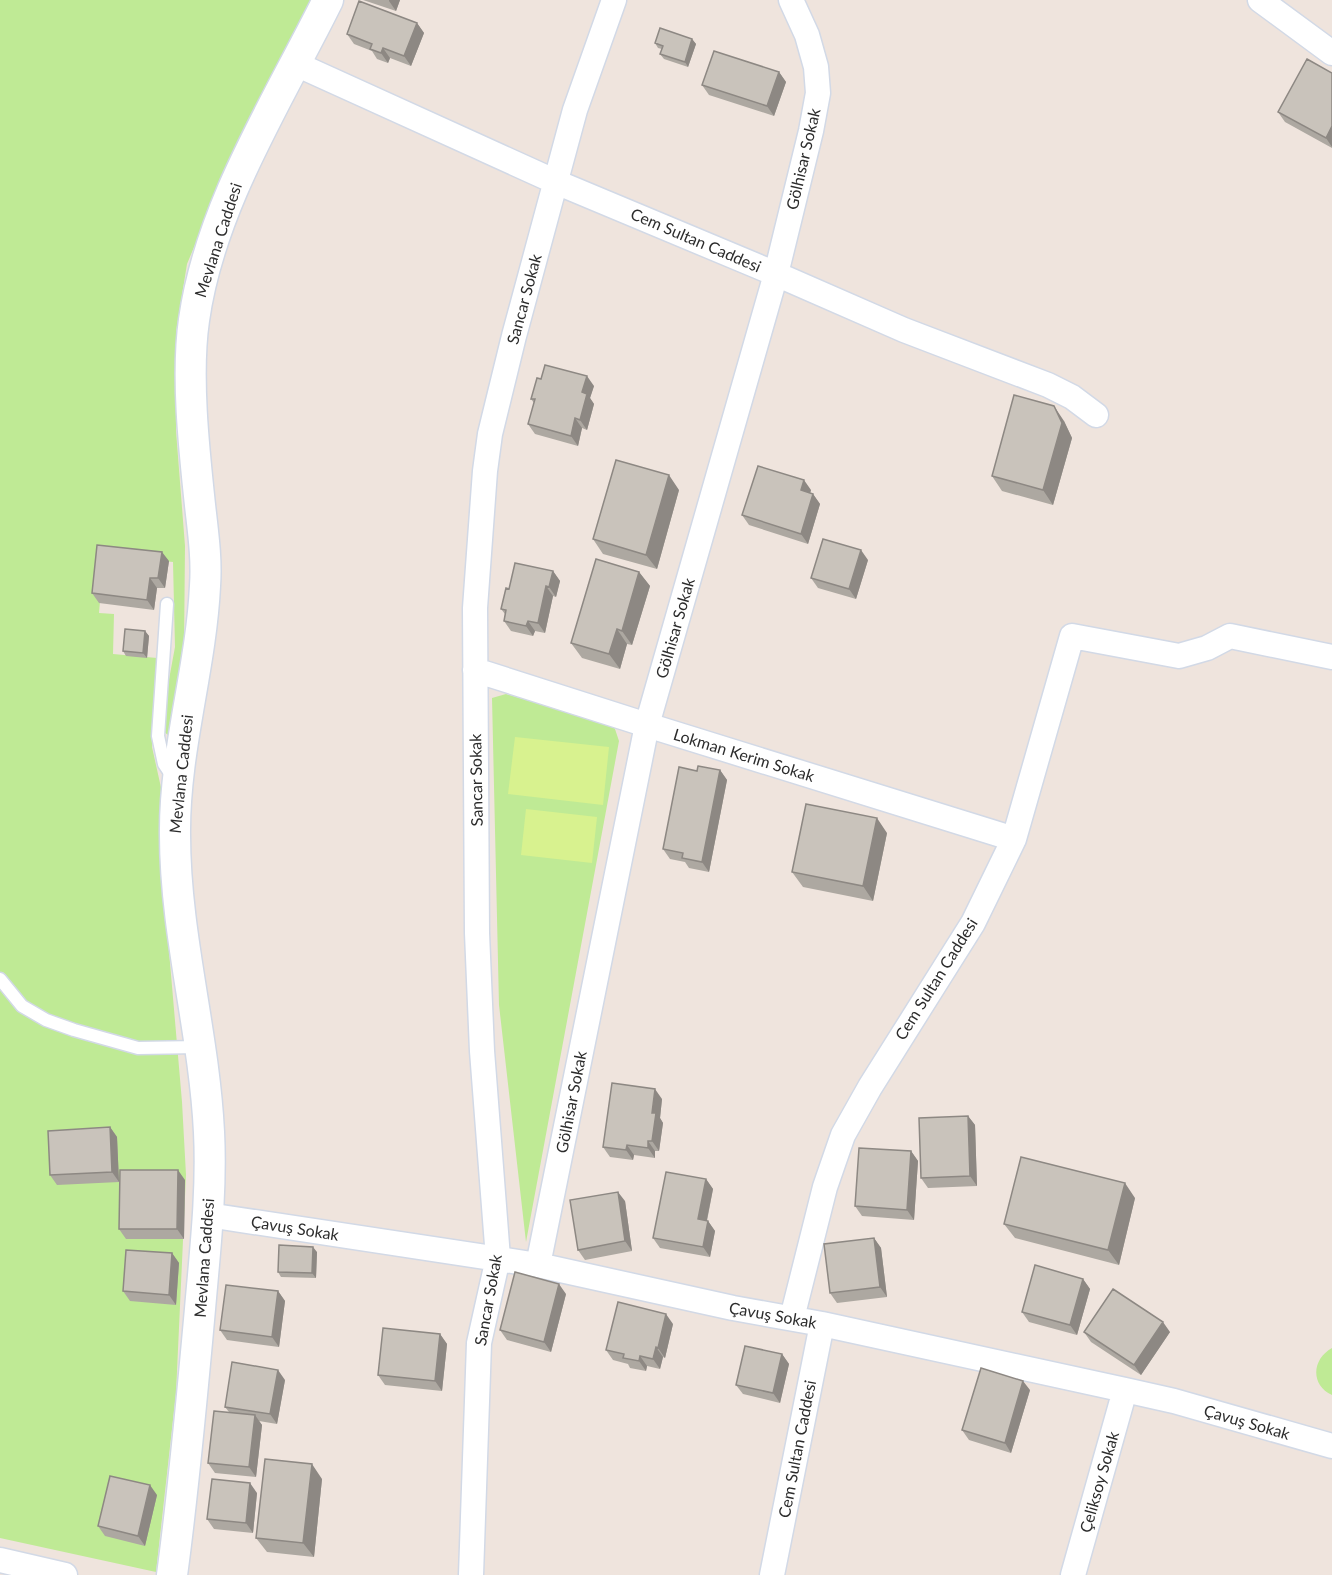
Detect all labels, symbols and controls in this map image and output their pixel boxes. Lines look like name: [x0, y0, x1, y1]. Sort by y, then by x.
street label: Gölhisar Sokak: [782, 105, 824, 211]
street label: Mevlana Caddesi: [190, 180, 245, 300]
street label: Cem Sultan Caddesi: [628, 203, 764, 276]
street label: Sancar Sokak: [502, 251, 545, 346]
street label: Gölhisar Sokak: [651, 575, 698, 680]
street label: Mevlana Caddesi: [165, 713, 196, 834]
street label: Lokman Kerim Sokak: [671, 724, 818, 785]
street label: Sancar Sokak: [465, 733, 486, 826]
street label: Cem Sultan Caddesi: [890, 914, 981, 1043]
street label: Gölhisar Sokak: [551, 1048, 590, 1155]
street label: Mevlana Caddesi: [190, 1198, 217, 1318]
street label: Çavuş Sokak: [250, 1211, 341, 1244]
street label: Sancar Sokak: [470, 1252, 505, 1347]
street label: Çavuş Sokak: [728, 1297, 819, 1332]
street label: Cem Sultan Caddesi: [774, 1378, 819, 1519]
street label: Çavuş Sokak: [1202, 1400, 1293, 1443]
street label: Çeliksoy Sokak: [1075, 1428, 1122, 1535]

